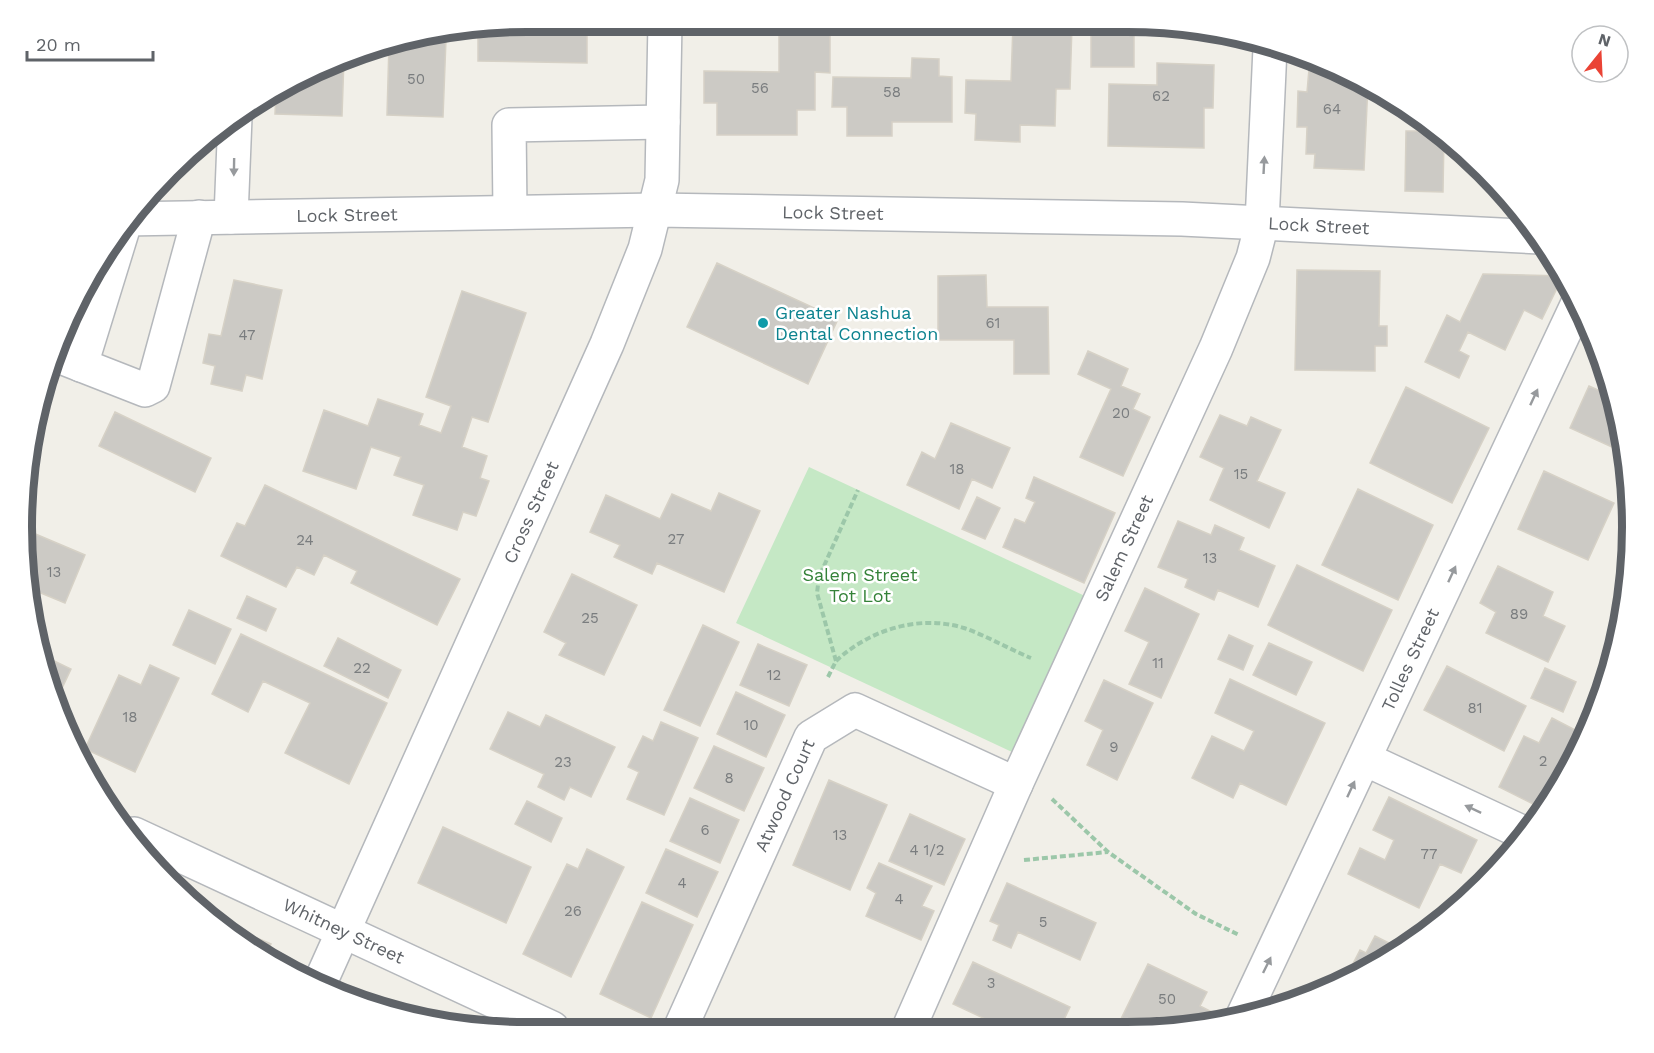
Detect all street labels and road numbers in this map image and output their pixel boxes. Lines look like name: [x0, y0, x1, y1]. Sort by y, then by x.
street label: Lock Street: [782, 201, 884, 224]
street label: Lock Street: [296, 203, 398, 226]
street label: Lock Street: [1267, 212, 1370, 238]
street label: Cross Street: [499, 458, 563, 567]
street label: Salem Street: [1090, 491, 1157, 605]
street label: Tolles Street: [1377, 604, 1443, 714]
street label: Atwood Court: [750, 735, 819, 855]
street label: Whitney Street: [280, 894, 408, 968]

